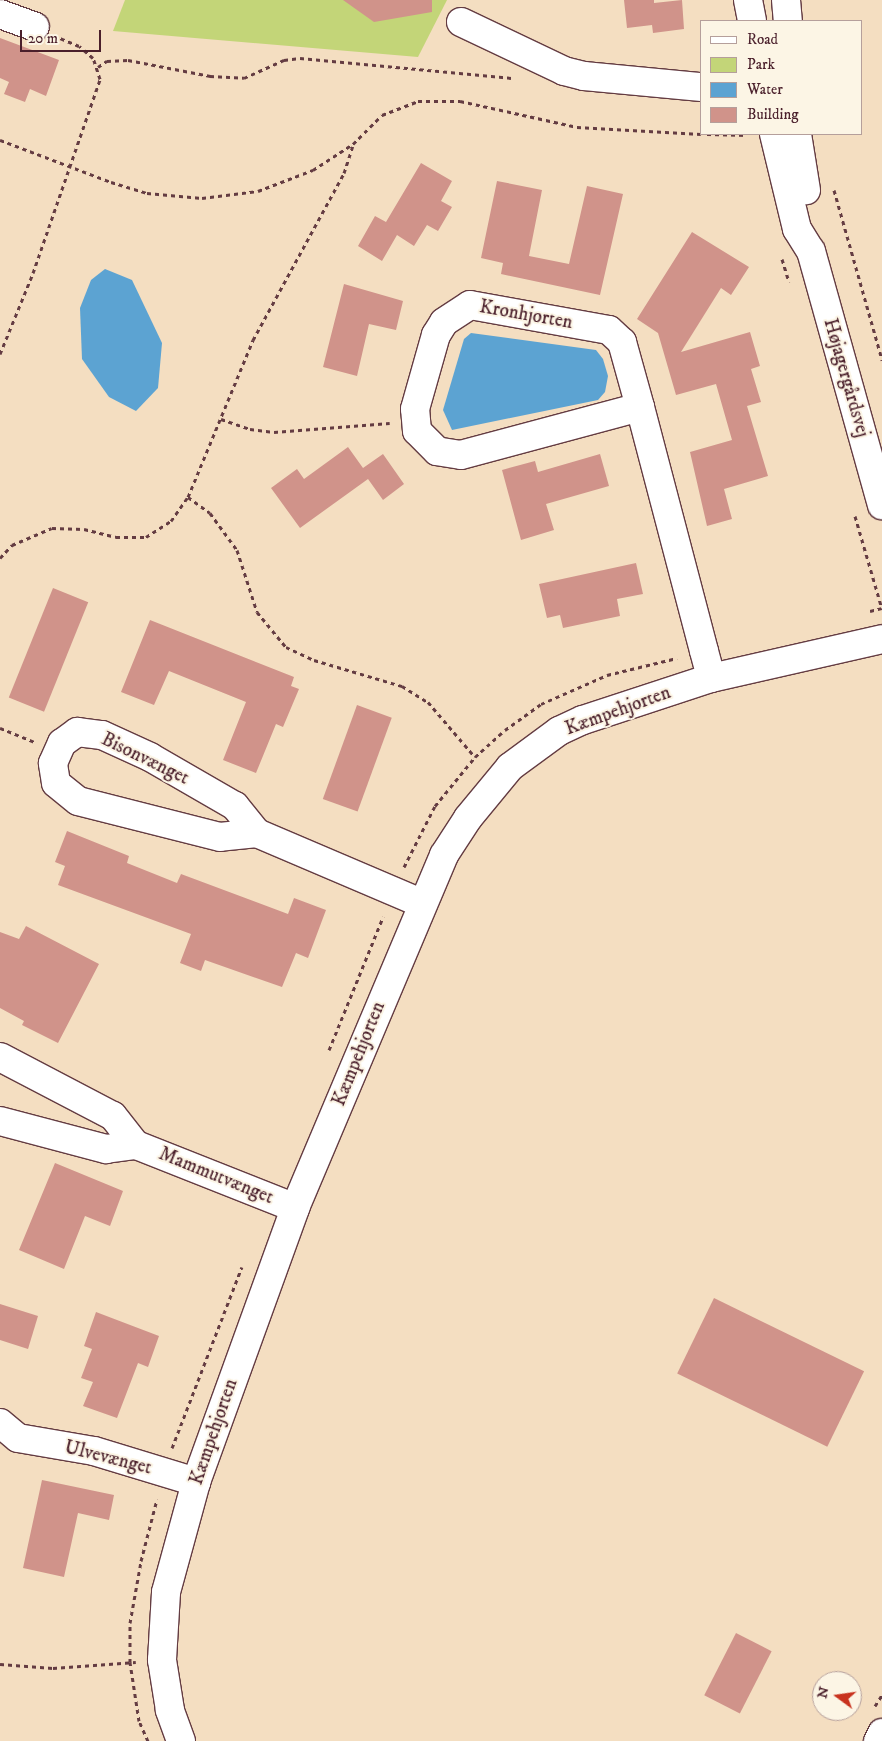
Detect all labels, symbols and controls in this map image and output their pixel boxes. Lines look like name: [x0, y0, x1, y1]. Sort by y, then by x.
scale bar: [22, 20, 104, 52]
legend: [700, 20, 862, 135]
text: 20 m: [28, 29, 58, 48]
text: Road: [747, 30, 778, 49]
text: Park: [747, 55, 775, 74]
text: Water: [747, 80, 783, 99]
text: Building: [747, 105, 799, 124]
street label: Kronhjorten: [478, 296, 574, 334]
street label: Højagergårdsvej: [818, 316, 874, 440]
street label: Kæmpehjorten: [562, 681, 674, 741]
street label: Bisonvænget: [97, 728, 193, 790]
street label: Kæmpehjorten: [328, 998, 390, 1110]
street label: Mammutvænget: [155, 1143, 277, 1209]
street label: Kæmpehjorten: [185, 1376, 243, 1488]
street label: Ulvevænget: [62, 1436, 154, 1480]
north arrow: [812, 1671, 862, 1721]
text: N: [813, 1685, 834, 1700]

